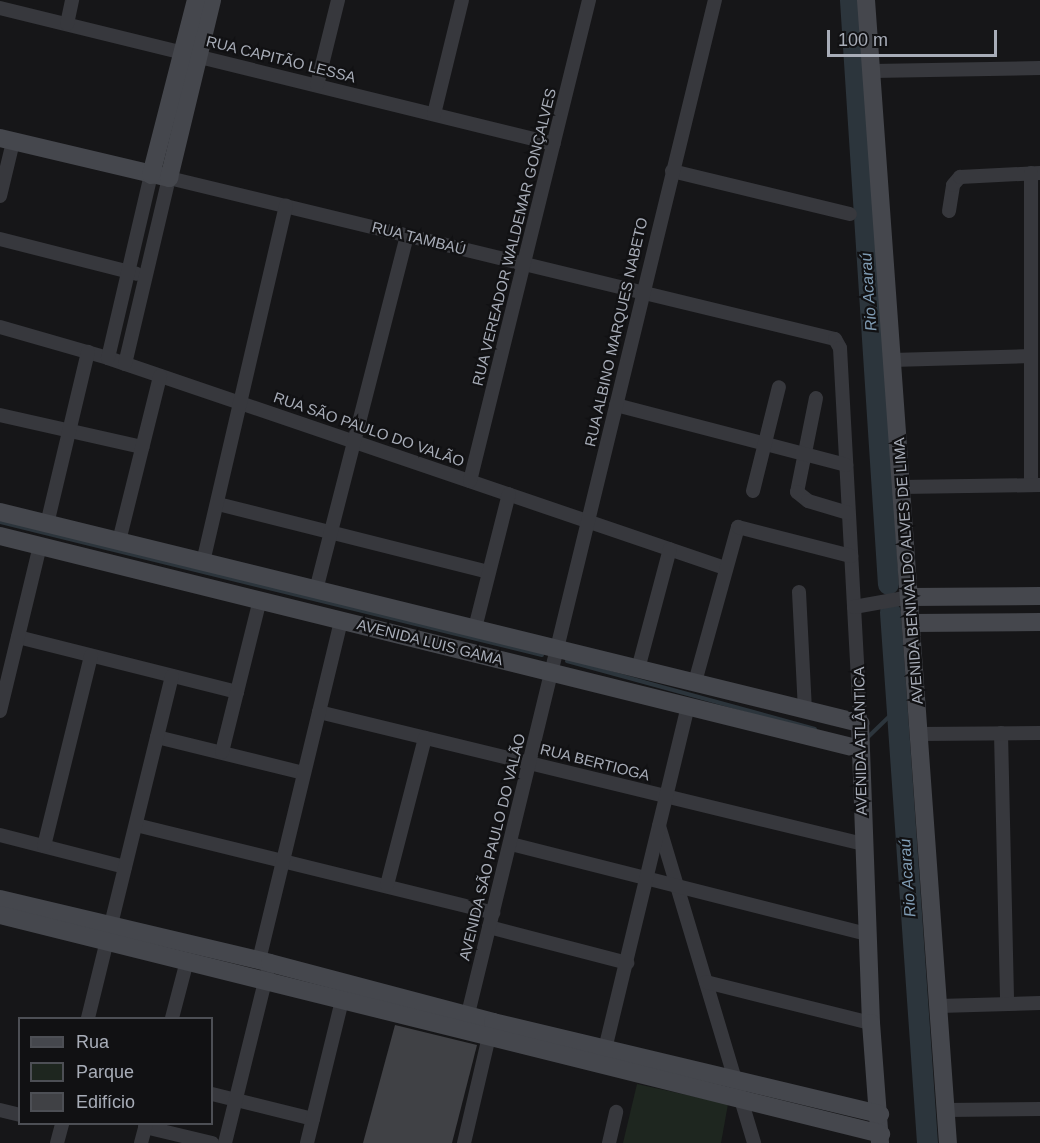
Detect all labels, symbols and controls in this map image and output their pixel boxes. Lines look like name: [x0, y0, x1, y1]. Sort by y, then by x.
scale bar: [830, 18, 1000, 56]
text: 100 m: [838, 30, 888, 50]
street label: RUA CAPITÃO LESSA: [204, 32, 358, 86]
street label: RUA VEREADOR WALDEMAR GONÇALVES: [468, 86, 560, 388]
street label: RUA ALBINO MARQUES NABETO: [581, 215, 651, 449]
street label: RUA TAMBAÚ: [370, 218, 468, 258]
water label: Rio Acaraú: [857, 252, 881, 332]
street label: RUA SÃO PAULO DO VALÃO: [271, 388, 467, 470]
street label: AVENIDA BENIVALDO ALVES DE LIMA: [890, 436, 926, 706]
street label: AVENIDA LUIS GAMA: [355, 615, 505, 669]
street label: AVENIDA ATLÂNTICA: [850, 666, 870, 816]
street label: AVENIDA SÃO PAULO DO VALÃO: [455, 731, 529, 963]
street label: RUA BERTIOGA: [538, 740, 652, 784]
water label: Rio Acaraú: [896, 838, 920, 918]
legend: [18, 1017, 213, 1125]
text: Rua: [76, 1032, 109, 1052]
text: Parque: [76, 1062, 134, 1082]
text: Edifício: [76, 1092, 135, 1112]

